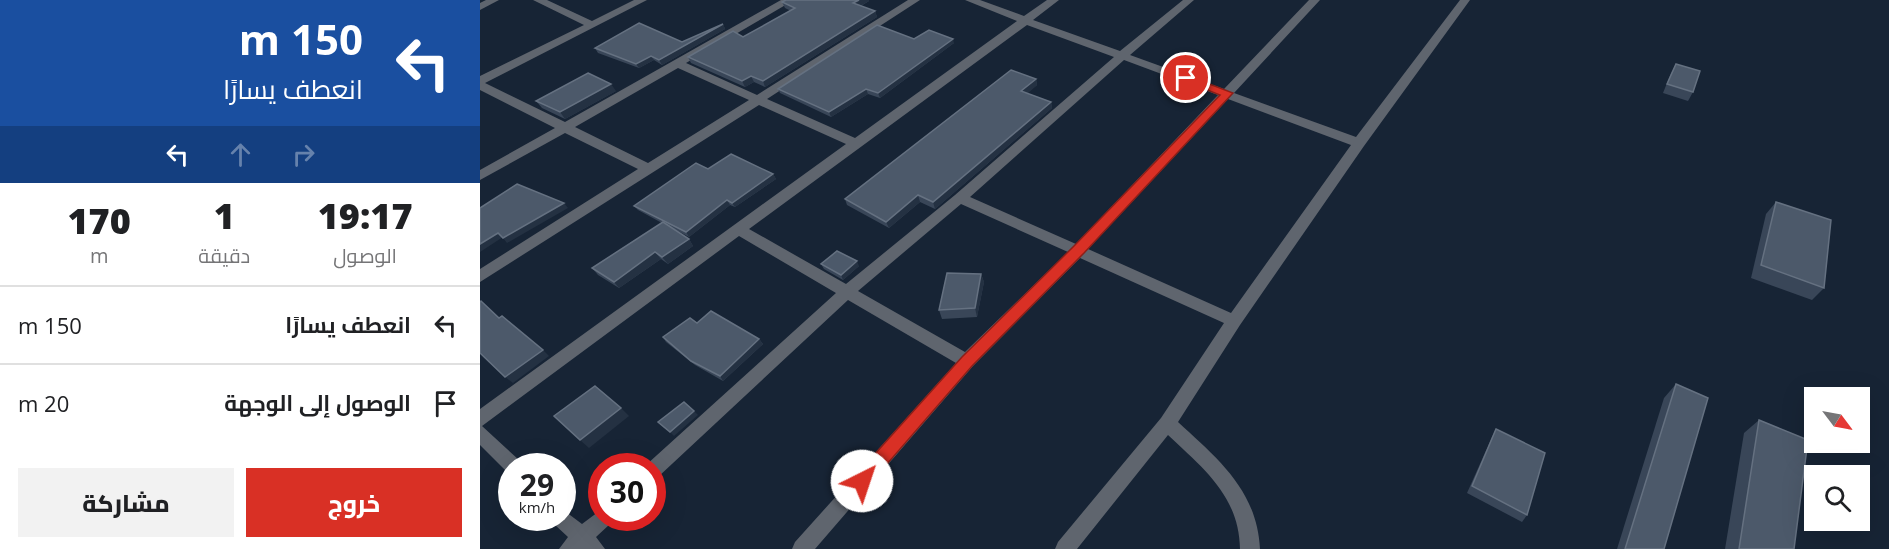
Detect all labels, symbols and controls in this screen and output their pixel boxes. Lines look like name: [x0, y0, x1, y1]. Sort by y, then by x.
text: 150 m: [239, 10, 363, 67]
icon: left: [384, 24, 462, 102]
pin: [1160, 52, 1211, 103]
icon: arrive: [1169, 61, 1202, 94]
text: انعطف يسارًا: [223, 70, 363, 107]
icon: left: [161, 138, 194, 171]
icon: ahead: [224, 138, 257, 171]
icon: right: [287, 138, 320, 171]
text: 1: [214, 191, 235, 240]
text: 19:17: [318, 191, 413, 240]
text: 170: [68, 196, 131, 245]
text: m: [90, 242, 108, 269]
text: دقيقة: [198, 242, 250, 269]
text: الوصول: [333, 242, 397, 269]
text: انعطف يسارًا: [285, 309, 411, 339]
icon: left: [429, 309, 462, 342]
text: 150 m: [18, 310, 82, 340]
text: الوصول إلى الوجهة: [224, 387, 411, 417]
icon: arrive: [429, 387, 462, 420]
north arrow: [1804, 387, 1870, 453]
map controls: [1804, 387, 1870, 531]
text: 20 m: [18, 388, 69, 418]
position arrow: [830, 449, 894, 513]
speed limit sign: 30: [588, 453, 666, 531]
text: 29: [520, 464, 554, 505]
button: search: [1804, 465, 1870, 531]
button: مشاركة: [18, 468, 234, 537]
button: خروج: [246, 468, 462, 537]
text: km/h: [519, 497, 555, 517]

